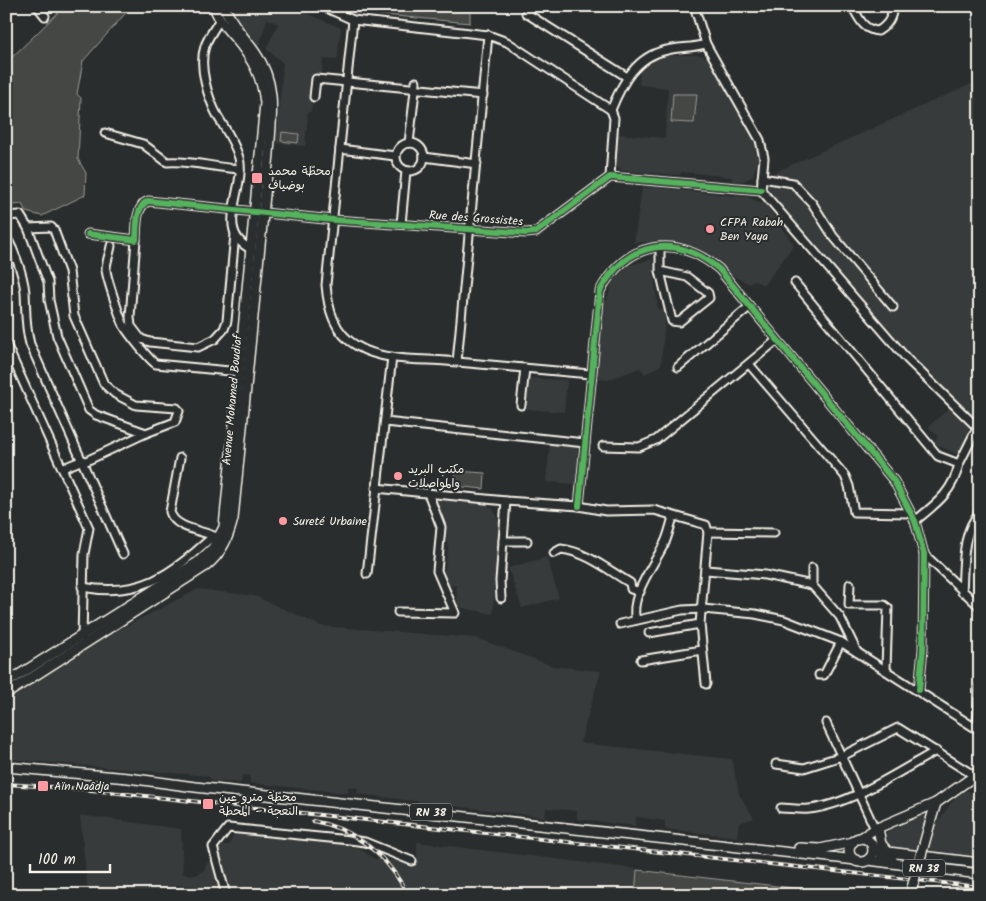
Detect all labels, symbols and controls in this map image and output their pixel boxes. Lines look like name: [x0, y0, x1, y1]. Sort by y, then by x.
place label: محطّة محمد بوضياف: [268, 162, 331, 195]
marker: محطّة محمد بوضياف: [250, 171, 264, 185]
street label: Rue des Grossistes: [428, 206, 524, 231]
place label: CFPA Rabah Ben Yaya: [720, 213, 783, 246]
marker: CFPA Rabah Ben Yaya: [704, 223, 716, 235]
street label: Avenue Mohamed Boudiaf: [217, 333, 248, 466]
place label: مكتب البريد والمواصلات: [408, 460, 464, 493]
marker: مكتب البريد والمواصلات: [392, 470, 404, 482]
place label: Sureté Urbaine: [293, 512, 368, 531]
marker: Sureté Urbaine: [277, 515, 289, 527]
place label: Aïn Naâdja: [54, 777, 110, 796]
marker: Aïn Naâdja: [36, 779, 50, 793]
place label: محطّة مترو عين النعجة – المحطة: [219, 788, 298, 821]
marker: محطّة مترو عين النعجة – المحطة: [201, 797, 215, 811]
road number: RN 38: [410, 804, 452, 820]
scale bar: [30, 841, 110, 873]
text: 100 m: [38, 848, 76, 872]
road number: RN 38: [903, 860, 945, 876]

